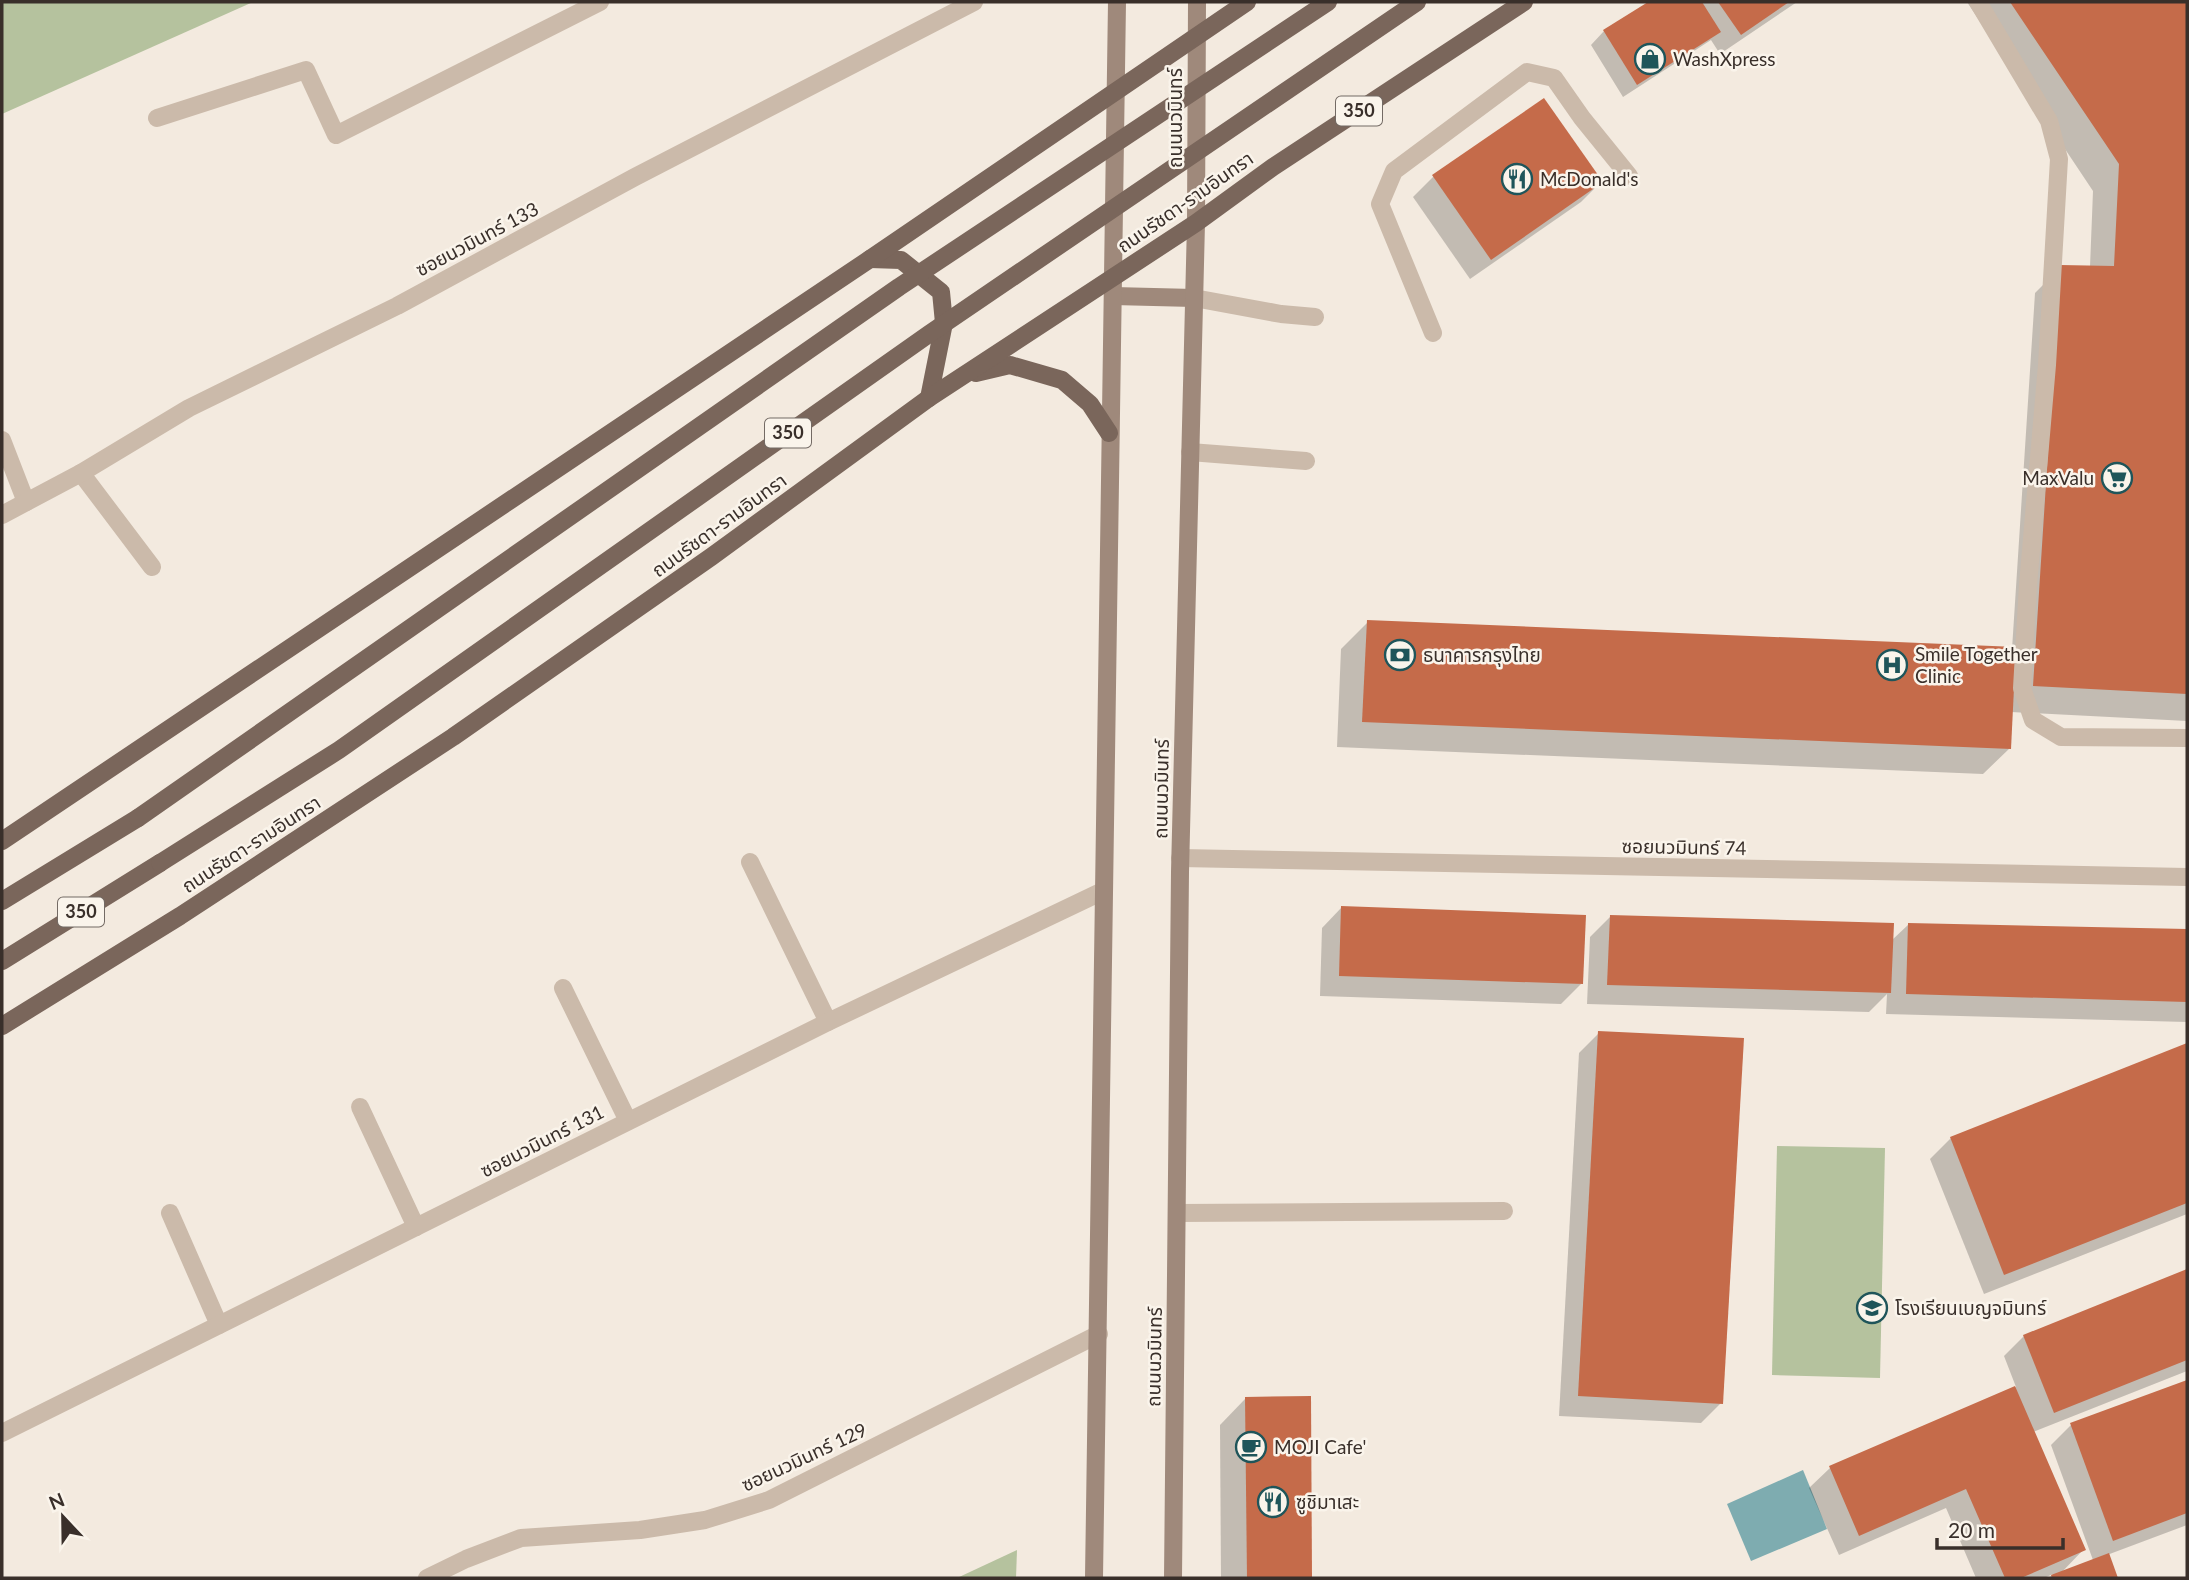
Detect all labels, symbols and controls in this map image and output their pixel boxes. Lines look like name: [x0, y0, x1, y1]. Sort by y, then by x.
shop icon: WashXpress: [1633, 42, 1667, 76]
place label: WashXpress: [1673, 47, 1776, 70]
street label: ถนนนวมินทร์: [1163, 67, 1186, 168]
road number: 350: [1336, 96, 1382, 126]
street label: ถนนรัชดา-รามอินทรา: [1112, 146, 1257, 257]
restaurant icon: McDonald's: [1500, 162, 1534, 196]
place label: McDonald's: [1540, 167, 1639, 190]
street label: ซอยนวมินทร์ 133: [411, 197, 542, 281]
road number: 350: [765, 418, 811, 447]
supermarket icon: MaxValu: [2100, 461, 2134, 495]
place label: MaxValu: [2022, 466, 2094, 489]
street label: ถนนรัชดา-รามอินทรา: [647, 468, 790, 581]
bank icon: ธนาคารกรุงไทย: [1383, 638, 1417, 672]
place label: Smile Together Clinic: [1915, 642, 2038, 687]
place label: ธนาคารกรุงไทย: [1423, 643, 1541, 667]
hospital icon: Smile Together Clinic: [1875, 648, 1909, 682]
street label: ถนนนวมินทร์: [1148, 738, 1173, 839]
street label: ถนนรัชดา-รามอินทรา: [177, 790, 324, 897]
street label: ซอยนวมินทร์ 74: [1621, 834, 1747, 859]
road number: 350: [58, 897, 104, 926]
street label: ซอยนวมินทร์ 131: [476, 1099, 608, 1182]
school or university icon: โรงเรียนเบญจมินทร์: [1855, 1291, 1889, 1325]
place label: โรงเรียนเบญจมินทร์: [1895, 1296, 2047, 1319]
street label: ถนนนวมินทร์: [1141, 1306, 1166, 1407]
street label: ซอยนวมินทร์ 129: [737, 1417, 870, 1496]
cafe icon: MOJI Cafe': [1234, 1430, 1268, 1464]
place label: MOJI Cafe': [1274, 1435, 1366, 1458]
north arrow: [28, 1482, 98, 1552]
restaurant icon: ซูชิมาเสะ: [1256, 1485, 1290, 1519]
text: N: [45, 1487, 68, 1514]
place label: ซูชิมาเสะ: [1296, 1490, 1359, 1515]
scale bar: [1937, 1506, 2063, 1550]
text: 20 m: [1948, 1517, 1995, 1542]

